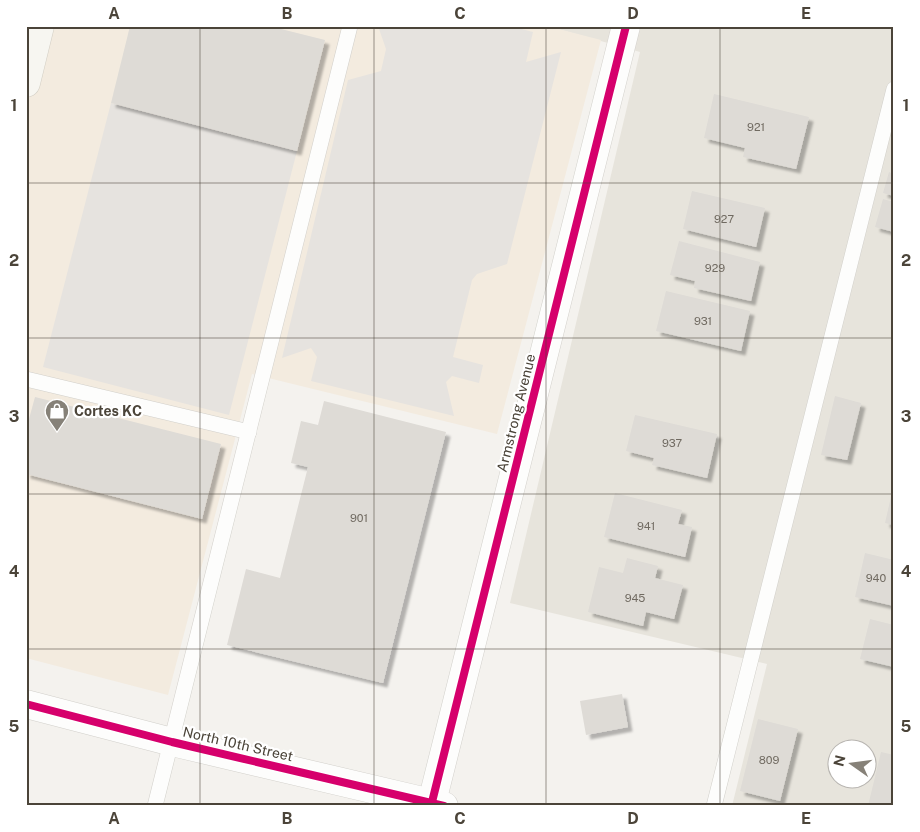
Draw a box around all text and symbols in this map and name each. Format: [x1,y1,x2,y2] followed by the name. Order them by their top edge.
[108,4,120,23] text: A
[282,4,293,23] text: B
[454,4,466,23] text: C
[627,4,639,23] text: D
[801,4,811,23] text: E
[11,96,17,115] text: 1
[903,96,909,115] text: 1
[747,121,765,133] house number: 921
[714,213,734,225] house number: 927
[9,251,19,270] text: 2
[901,251,911,270] text: 2
[705,262,725,274] house number: 929
[694,315,712,327] house number: 931
[494,352,538,474] street label: Armstrong Avenue
[44,398,70,432] shop icon: Cortes KC
[74,403,142,419] place label: Cortes KC
[9,407,19,426] text: 3
[901,407,911,426] text: 3
[662,437,682,449] house number: 937
[350,512,368,524] house number: 901
[637,520,655,532] house number: 941
[9,562,20,581] text: 4
[901,562,912,581] text: 4
[866,572,887,584] house number: 940
[625,592,645,604] house number: 945
[9,717,20,736] text: 5
[901,717,912,736] text: 5
[181,724,295,764] street label: North 10th Street
[828,740,878,790] north arrow
[759,754,779,766] house number: 809
[830,754,848,768] text: N
[108,809,120,828] text: A
[282,809,293,828] text: B
[454,809,466,828] text: C
[627,809,639,828] text: D
[801,809,811,828] text: E

